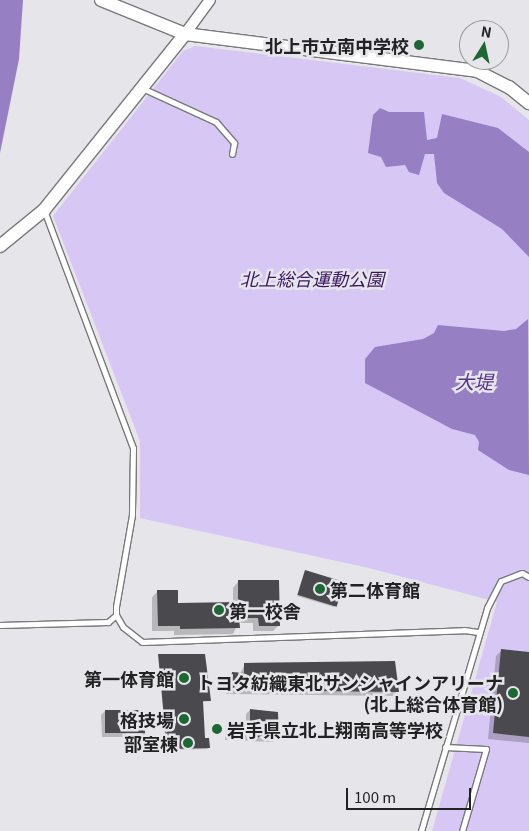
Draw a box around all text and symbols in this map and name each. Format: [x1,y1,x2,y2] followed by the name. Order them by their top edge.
[459,20,509,70] north arrow
[480,20,493,42] text: N
[265,34,409,56] place label: 北上市立南中学校
[413,39,425,51] marker: 北上市立南中学校
[240,267,384,289] park label: 北上総合運動公園
[455,370,493,392] water label: 大堤
[330,578,420,600] place label: 第二体育館
[314,583,326,595] marker: 第二体育館
[229,599,301,621] place label: 第一校舎
[213,604,225,616] marker: 第一校舎
[84,667,174,689] place label: 第一体育館
[178,672,190,684] marker: 第一体育館
[197,672,503,714] place label: トヨタ紡織東北サンシャインアリーナ (北上総合体育館)
[507,687,519,699] marker: トヨタ紡織東北サンシャインアリーナ (北上総合体育館)
[120,708,174,730] place label: 格技場
[178,713,190,725] marker: 格技場
[227,718,443,740] place label: 岩手県立北上翔南高等学校
[211,723,223,735] marker: 岩手県立北上翔南高等学校
[124,732,178,754] place label: 部室棟
[182,737,194,749] marker: 部室棟
[349,778,474,810] scale bar
[354,786,396,807] text: 100 m

